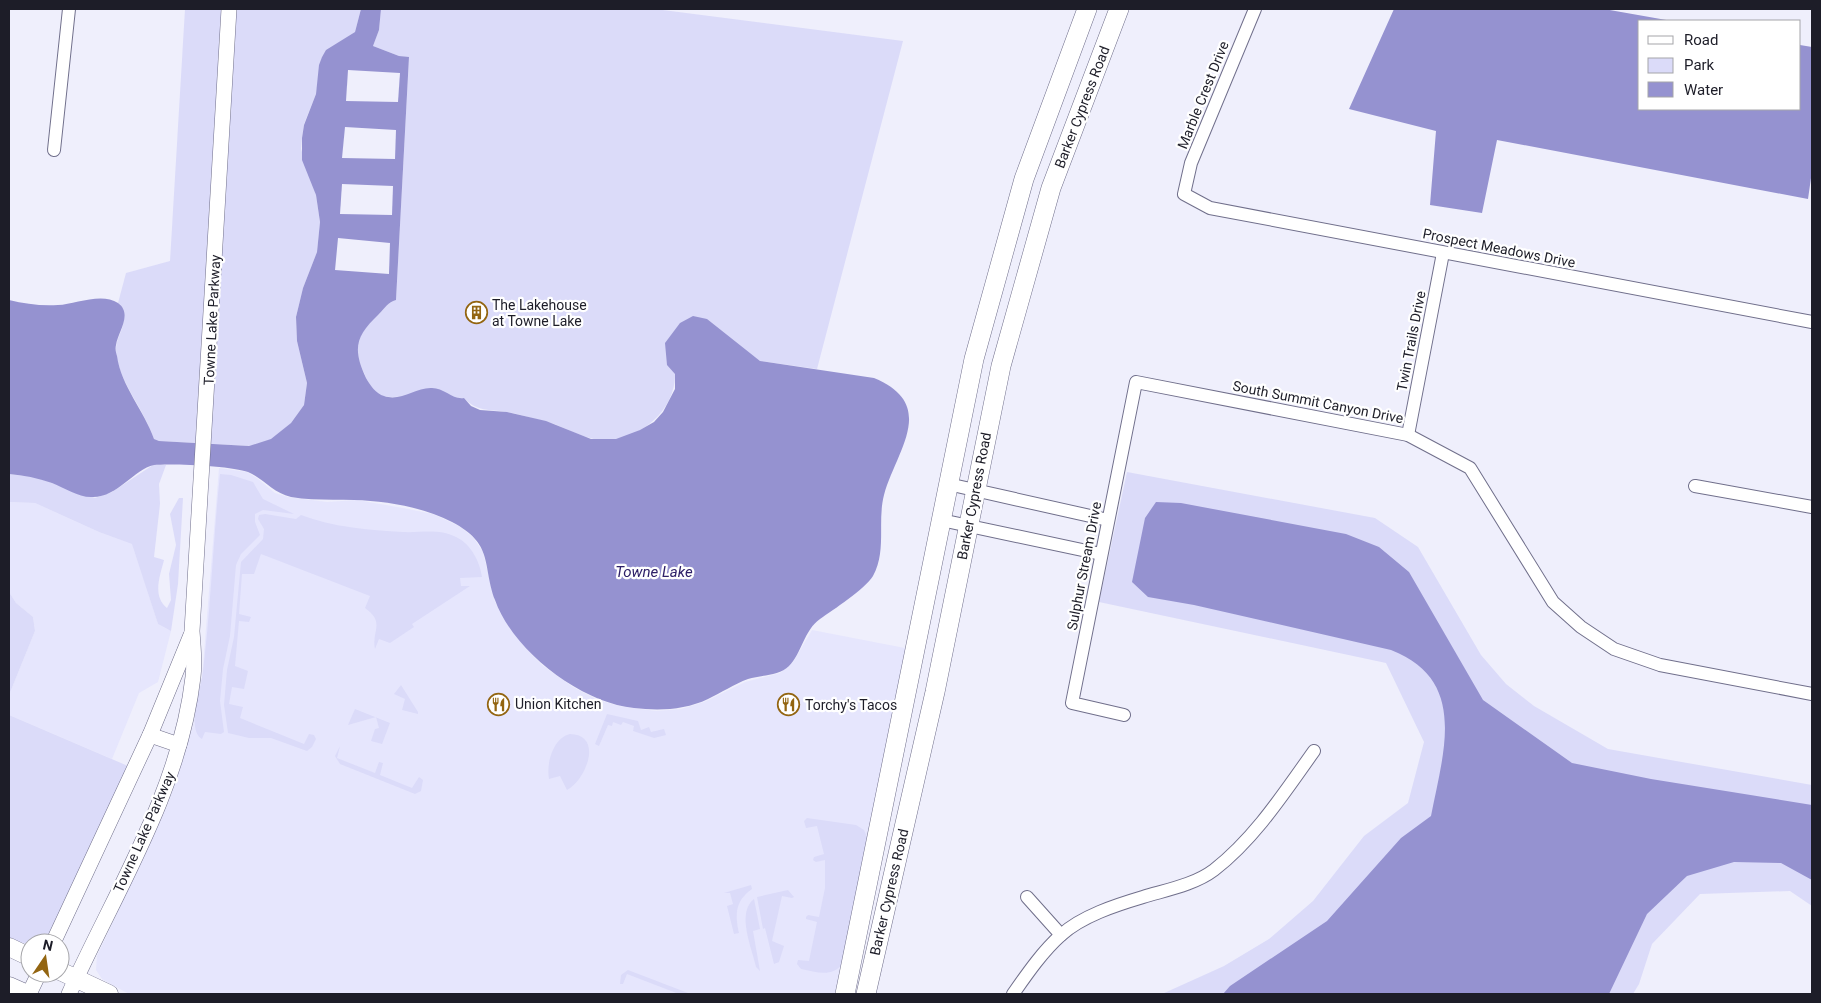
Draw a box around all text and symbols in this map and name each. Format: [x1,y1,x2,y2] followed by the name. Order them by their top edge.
[1638,20,1801,110] legend
[1684,31,1718,49] text: Road
[1174,39,1232,151] street label: Marble Crest Drive
[1051,44,1113,170] street label: Barker Cypress Road
[1684,56,1715,74] text: Park
[1684,81,1723,99] text: Water
[1421,225,1577,271] street label: Prospect Meadows Drive
[201,254,223,386] street label: Towne Lake Parkway
[1393,290,1429,392] street label: Twin Trails Drive
[492,297,587,329] place label: The Lakehouse at Towne Lake
[464,301,488,325] building icon: The Lakehouse at Towne Lake
[1231,378,1405,426] street label: South Summit Canyon Drive
[954,431,994,561] street label: Barker Cypress Road
[1064,500,1104,632] street label: Sulphur Stream Drive
[615,563,693,581] water label: Towne Lake
[487,692,511,716] restaurant icon: Union Kitchen
[777,693,801,717] restaurant icon: Torchy's Tacos
[515,696,601,712] place label: Union Kitchen
[805,697,897,713] place label: Torchy's Tacos
[110,769,178,895] street label: Towne Lake Parkway
[867,827,911,957] street label: Barker Cypress Road
[20,933,70,983] north arrow
[41,936,55,954] text: N

